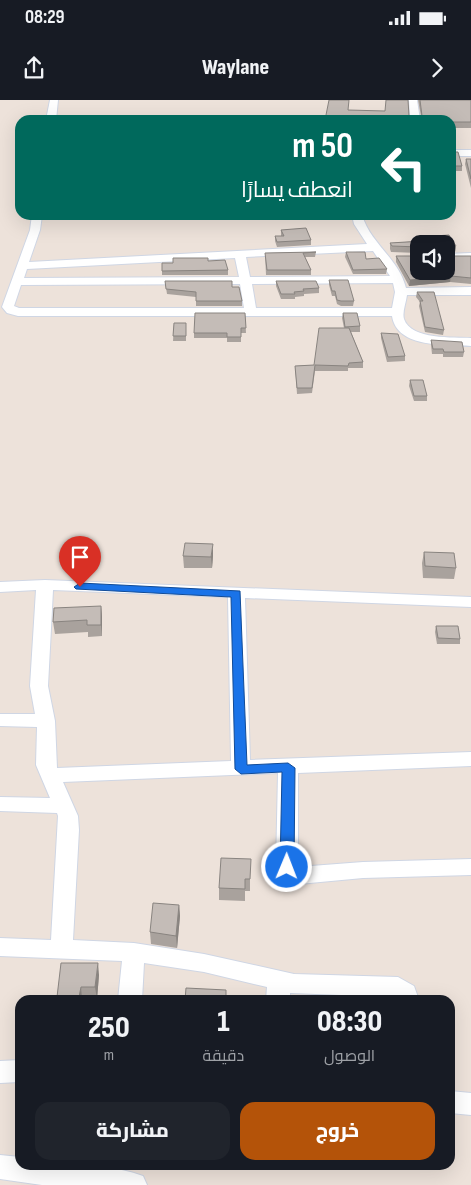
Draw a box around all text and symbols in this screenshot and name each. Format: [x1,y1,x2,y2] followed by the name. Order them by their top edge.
[25,6,65,29] text: 08:29
[20,54,48,82] icon: share
[202,54,269,81] text: Waylane
[423,54,451,82] icon: forward
[292,125,353,168] text: 50 m
[371,135,436,200] icon: left
[241,177,353,204] text: انعطف يسارًا
[410,235,455,280] map controls
[410,235,455,280] button: sound
[59,536,101,587] pin
[66,543,94,571] icon: arrive
[260,840,312,892] position arrow
[217,1004,230,1040] text: 1
[317,1004,382,1040] text: 08:30
[88,1010,130,1046] text: 250
[104,1046,114,1065] text: m
[203,1047,244,1066] text: دقيقة
[324,1047,375,1066] text: الوصول
[35,1102,230,1160] button: مشاركة
[240,1102,435,1160] button: خروج

